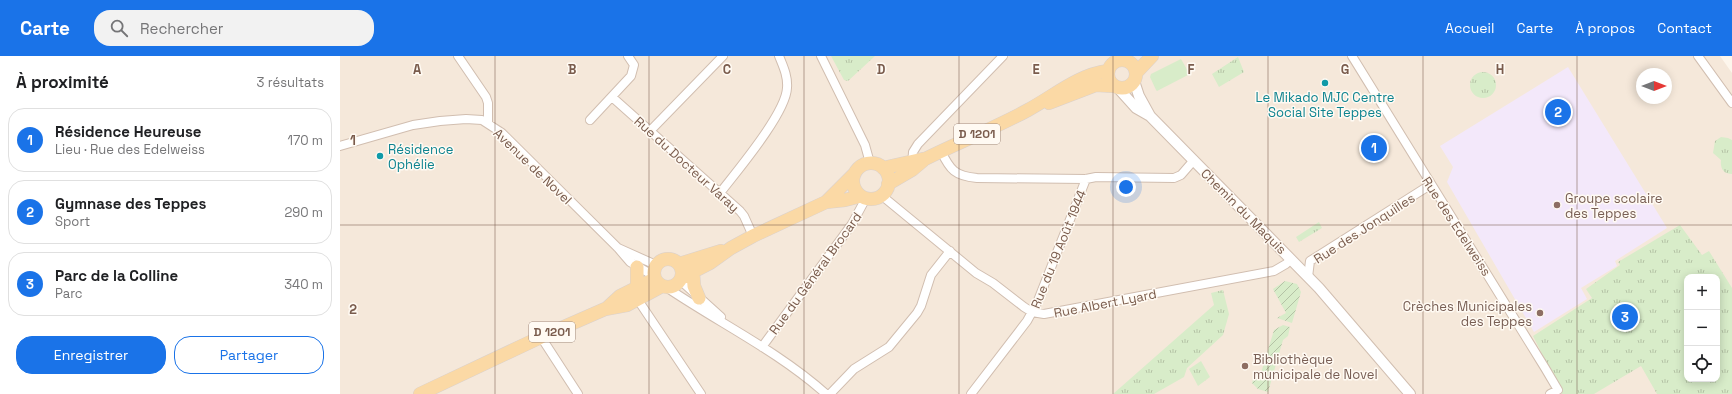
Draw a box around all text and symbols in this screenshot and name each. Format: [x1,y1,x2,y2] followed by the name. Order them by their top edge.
[94,10,374,46] search box
[20,16,70,41] text: Carte
[108,17,130,39] icon: search
[140,19,224,38] text: Rechercher
[1445,19,1494,37] text: Accueil
[1516,19,1553,37] text: Carte
[1575,19,1635,37] text: À propos
[1657,19,1712,37] text: Contact
[413,61,422,78] text: A
[568,61,577,78] text: B
[723,61,731,78] text: C
[877,61,886,78] text: D
[1032,61,1040,78] text: E
[1188,61,1195,78] text: F
[1341,61,1349,78] text: G
[1496,61,1504,78] text: H
[1636,68,1672,104] north arrow
[16,71,109,93] text: À proximité
[257,74,324,91] text: 3 résultats
[1320,78,1330,88] marker: Le Mikado MJC Centre Social Site Teppes
[1255,89,1395,121] place label: Le Mikado MJC Centre Social Site Teppes
[1545,97,1571,127] pin: 2
[631,113,743,216] street label: Rue du Docteur Varay
[55,122,202,141] text: Résidence Heureuse
[954,124,1000,144] road number: D 1201
[490,125,575,208] street label: Avenue de Novel
[27,132,33,149] text: 1
[287,132,323,149] text: 170 m
[350,132,356,149] text: 1
[1361,133,1387,163] pin: 1
[55,141,205,158] text: Lieu · Rue des Edelweiss
[388,141,453,173] place label: Résidence Ophélie
[375,151,385,161] marker: Résidence Ophélie
[1197,165,1290,258] street label: Chemin du Maquis
[1418,173,1495,279] street label: Rue des Edelweiss
[1116,177,1136,197] your location
[1027,187,1090,311] street label: Rue du 19 Août 1944
[1310,189,1418,267] street label: Rue des Jonquilles
[1565,190,1663,222] place label: Groupe scolaire des Teppes
[55,194,206,213] text: Gymnase des Teppes
[1552,200,1562,210] marker: Groupe scolaire des Teppes
[26,204,34,221] text: 2
[284,204,323,221] text: 290 m
[765,209,866,338] street label: Rue du Général Brocard
[55,213,90,230] text: Sport
[55,266,178,285] text: Parc de la Colline
[1684,274,1720,382] map controls
[1684,274,1720,310] button: +
[26,276,34,293] text: 3
[284,276,323,293] text: 340 m
[55,285,83,302] text: Parc
[1052,285,1158,322] street label: Rue Albert Lyard
[1403,298,1532,330] place label: Crèches Municipales des Teppes
[349,301,357,318] text: 2
[1612,302,1638,332] pin: 3
[1535,308,1545,318] marker: Crèches Municipales des Teppes
[1684,310,1720,346] button: −
[529,322,575,342] road number: D 1201
[16,336,166,374] button: Enregistrer
[174,336,324,374] button: Partager
[1684,346,1720,382] button: locate
[1253,351,1378,383] place label: Bibliothèque municipale de Novel
[1240,361,1250,371] marker: Bibliothèque municipale de Novel

